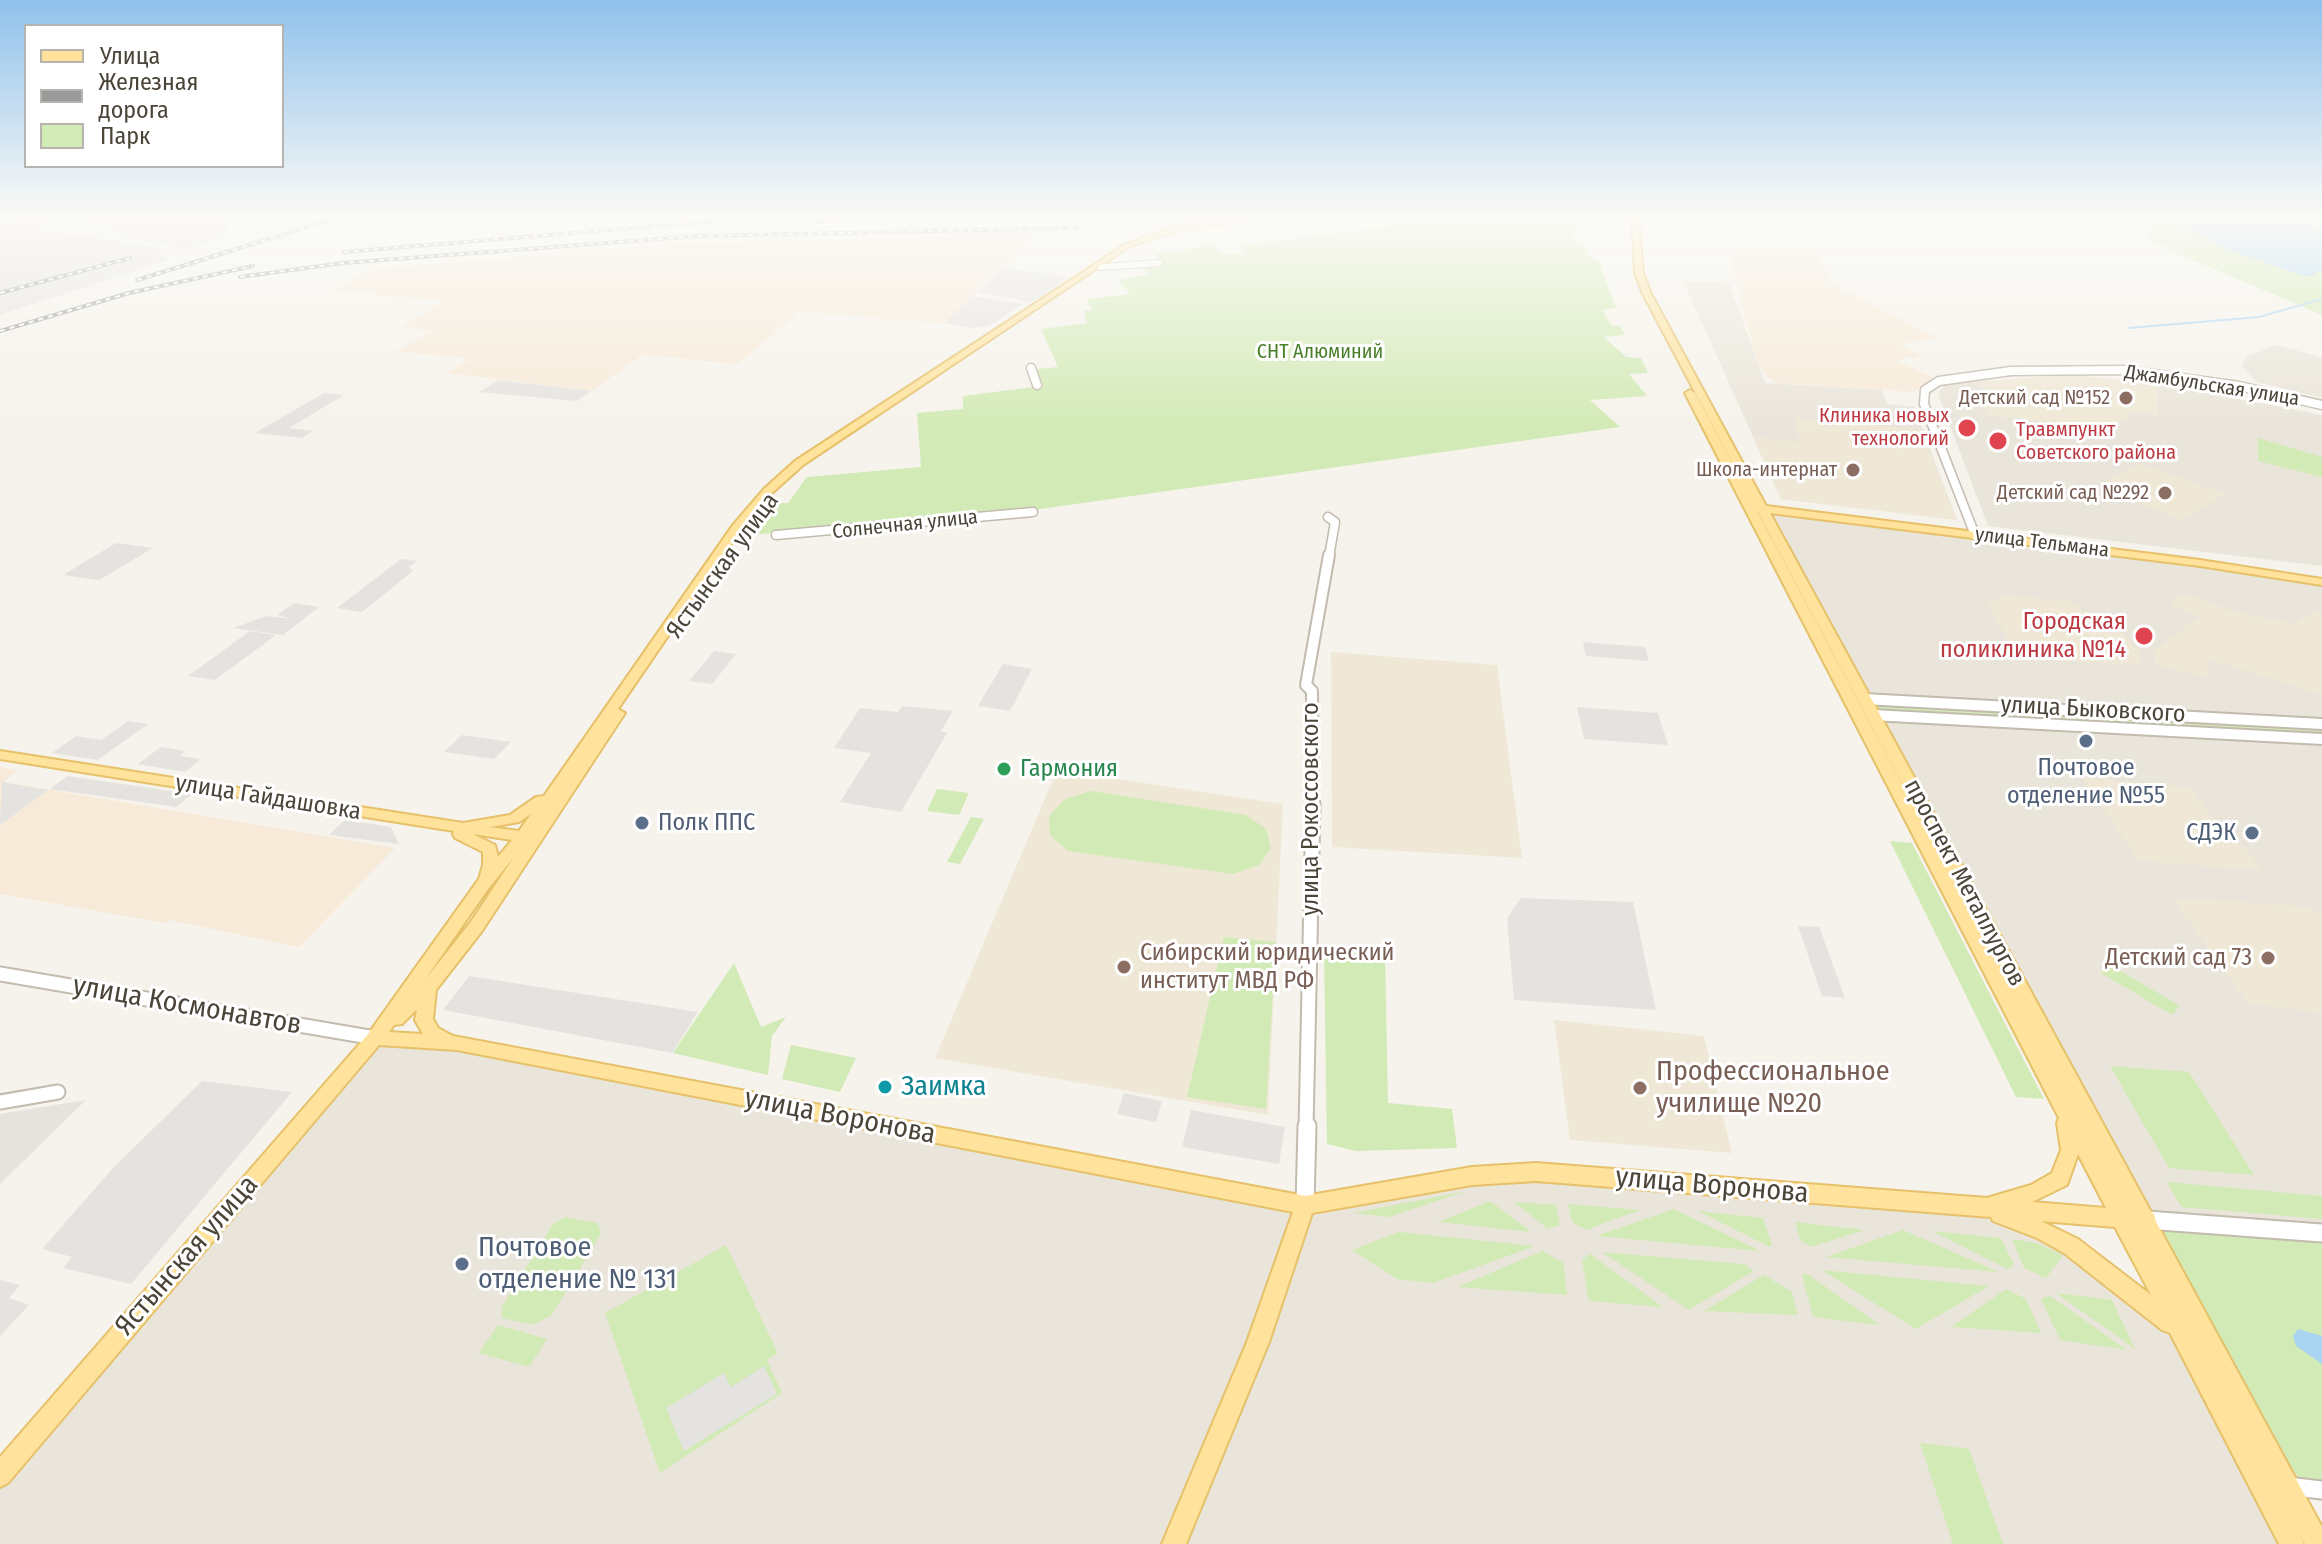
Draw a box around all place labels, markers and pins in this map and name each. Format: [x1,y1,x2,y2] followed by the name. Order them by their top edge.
[1959,386,2110,410] place label: Детский сад №152
[2117,389,2135,407] marker: Детский сад №152
[1819,404,1949,451] place label: Клиника новых технологий
[1956,417,1978,439] marker: Клиника новых технологий
[2016,418,2176,465] place label: Травмпункт Советского района
[1987,430,2009,452] marker: Травмпункт Советского района
[1696,458,1837,482] place label: Школа-интернат
[1844,461,1862,479] marker: Школа-интернат
[1997,481,2149,505] place label: Детский сад №292
[2156,484,2174,502] marker: Детский сад №292
[1940,608,2126,664] place label: Городская поликлиника №14
[2133,625,2155,647] marker: Городская поликлиника №14
[2077,732,2095,750] marker: Почтовое отделение №55
[2007,754,2165,810] place label: Почтовое отделение №55
[1020,755,1118,783] place label: Гармония
[995,760,1013,778] marker: Гармония
[658,809,755,837] place label: Полк ППС
[633,814,651,832] marker: Полк ППС
[2186,819,2236,847] place label: СДЭК
[2243,824,2261,842] marker: СДЭК
[1140,939,1394,995] place label: Сибирский юридический институт МВД РФ
[2105,944,2252,972] place label: Детский сад 73
[2259,949,2277,967] marker: Детский сад 73
[1115,958,1133,976] marker: Сибирский юридический институт МВД РФ
[1656,1055,1890,1121] place label: Профессиональное училище №20
[901,1070,987,1104] place label: Заимка
[876,1078,894,1096] marker: Заимка
[1631,1079,1649,1097] marker: Профессиональное училище №20
[478,1231,677,1297] place label: Почтовое отделение № 131
[453,1255,471,1273] marker: Почтовое отделение № 131

